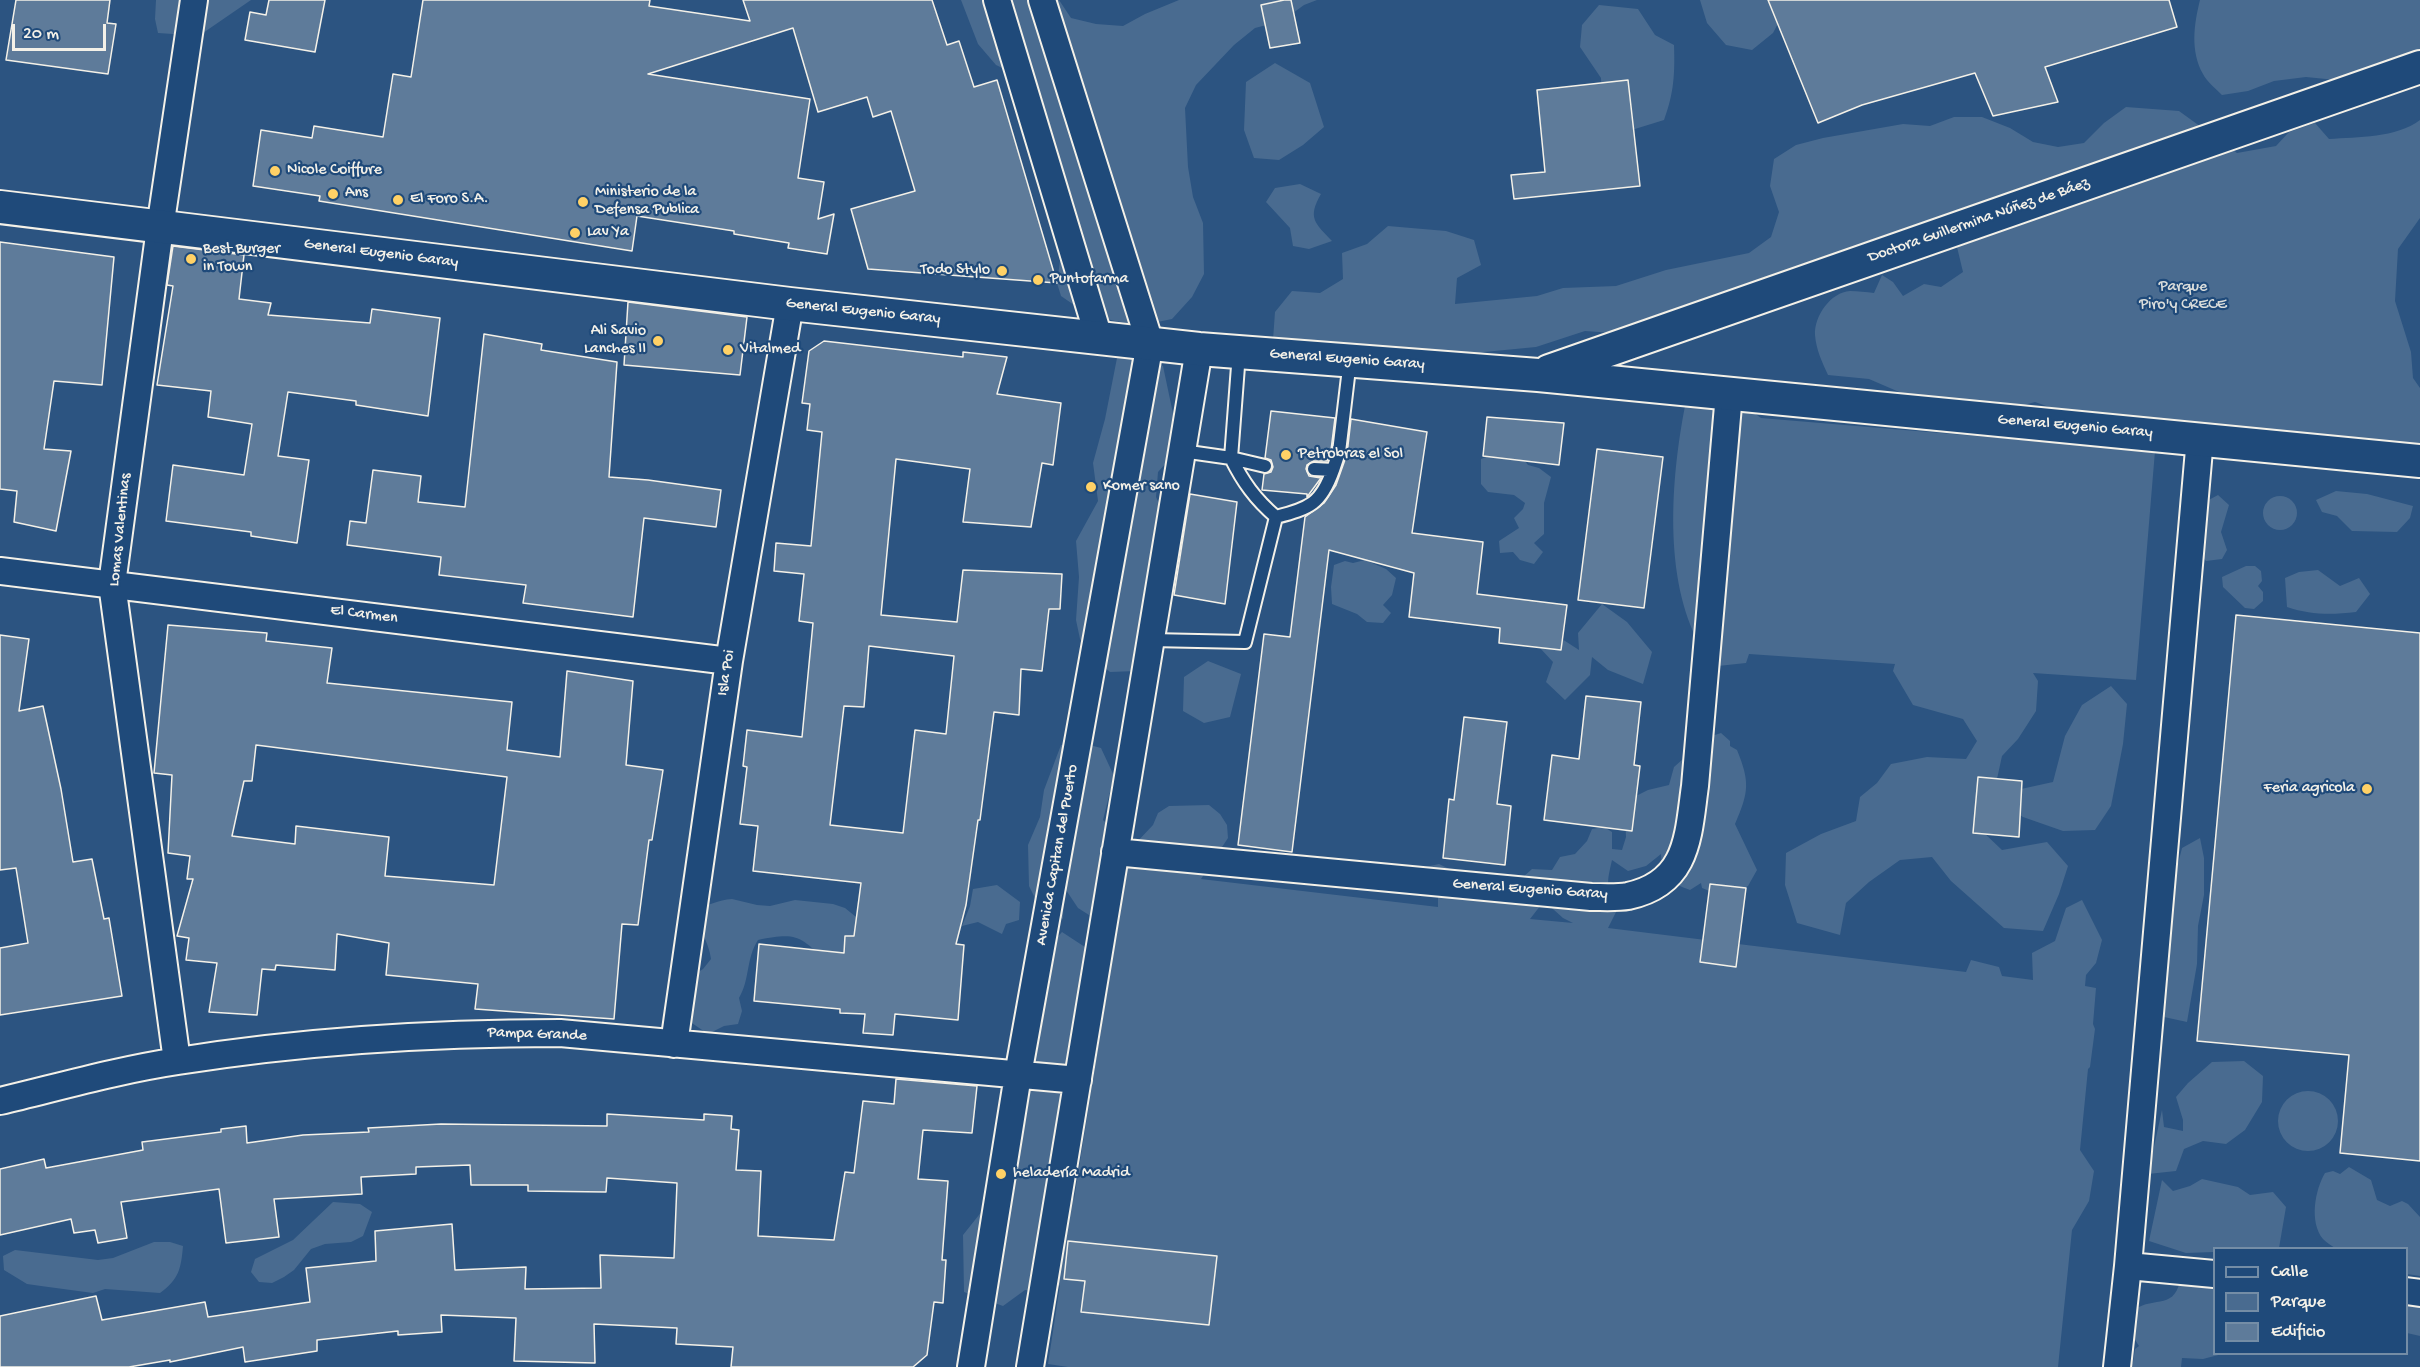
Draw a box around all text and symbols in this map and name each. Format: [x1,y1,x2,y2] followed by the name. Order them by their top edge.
[15,12,110,50] scale bar
[23,24,59,45] text: 20 m
[287,161,382,181] place label: Nicole Coiffure
[268,164,282,178] marker: Nicole Coiffure
[1866,174,2092,268] street label: Doctora Guillermina Núñez de Báez
[595,183,699,221] place label: Ministerio de la Defensa Publica
[345,184,368,204] place label: Ans
[326,187,340,201] marker: Ans
[410,190,488,210] place label: El Foro S.A.
[391,193,405,207] marker: El Foro S.A.
[576,195,590,209] marker: Ministerio de la Defensa Publica
[587,223,629,243] place label: Lav Ya
[568,226,582,240] marker: Lav Ya
[303,235,459,273] street label: General Eugenio Garay
[203,240,280,278] place label: Best Burger in Town
[184,252,198,266] marker: Best Burger in Town
[920,261,990,281] place label: Todo Stylo
[995,264,1009,278] marker: Todo Stylo
[1050,270,1128,290] place label: Puntofarma
[1031,273,1045,287] marker: Puntofarma
[2139,278,2227,316] park label: Parque Piro'y CRECE
[785,294,941,330] street label: General Eugenio Garay
[584,322,646,360] place label: Ali Savio Lanches II
[651,334,665,348] marker: Ali Savio Lanches II
[740,340,800,360] place label: Vitalmed
[721,343,735,357] marker: Vitalmed
[1269,345,1425,375] street label: General Eugenio Garay
[1997,411,2153,443] street label: General Eugenio Garay
[1298,445,1403,465] place label: Petrobras el Sol
[1279,448,1293,462] marker: Petrobras el Sol
[106,472,136,588] street label: Lomas Valentinas
[1103,477,1180,497] place label: Komer sano
[1084,480,1098,494] marker: Komer sano
[329,601,399,629] street label: El Carmen
[714,649,740,697] street label: Isla Poi
[1033,763,1083,947] street label: Avenida Capitan del Puerto
[2263,779,2355,799] place label: Feria agricola
[2360,782,2374,796] marker: Feria agricola
[1452,875,1608,905] street label: General Eugenio Garay
[487,1024,587,1046] street label: Pampa Grande
[1013,1164,1130,1184] place label: heladería Madrid
[994,1167,1008,1181] marker: heladería Madrid
[2213,1247,2408,1355] legend
[2271,1262,2308,1283] text: Calle
[2271,1292,2326,1313] text: Parque
[2271,1322,2325,1343] text: Edificio

